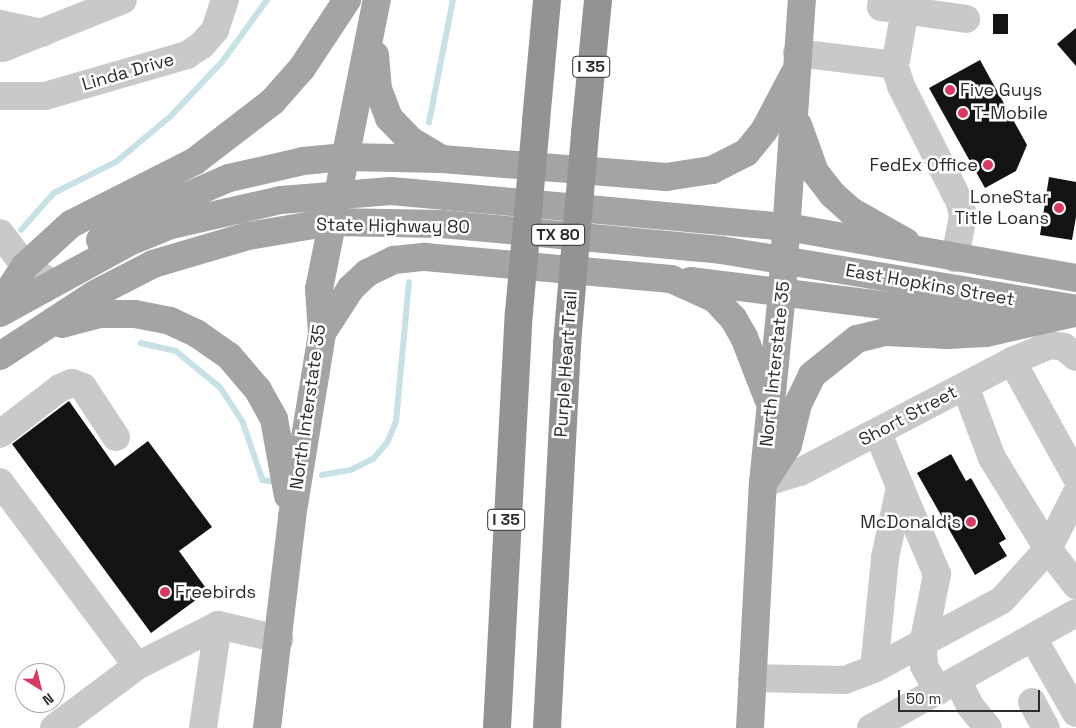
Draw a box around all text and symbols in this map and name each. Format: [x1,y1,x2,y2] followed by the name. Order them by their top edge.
[79,49,177,95] street label: Linda Drive
[571,54,611,80] road number: I 35
[960,79,1042,101] place label: Five Guys
[944,84,956,96] marker: Five Guys
[973,102,1048,124] place label: T-Mobile
[957,107,969,119] marker: T-Mobile
[870,154,978,176] place label: FedEx Office
[982,159,994,171] marker: FedEx Office
[954,187,1049,230] place label: LoneStar Title Loans
[1053,202,1065,214] marker: LoneStar Title Loans
[316,214,470,238] street label: State Highway 80
[530,222,586,248] road number: TX 80
[844,259,1016,311] street label: East Hopkins Street
[756,280,794,448] street label: North Interstate 35
[550,290,582,438] street label: Purple Heart Trail
[286,323,330,491] street label: North Interstate 35
[855,381,961,451] street label: Short Street
[486,506,526,534] road number: I 35
[860,511,961,533] place label: McDonald's
[965,516,977,528] marker: McDonald's
[175,581,256,603] place label: Freebirds
[159,586,171,598] marker: Freebirds
[15,663,65,713] north arrow
[901,680,1044,712] scale bar
[39,689,57,709] text: N
[906,689,941,708] text: 50 m

